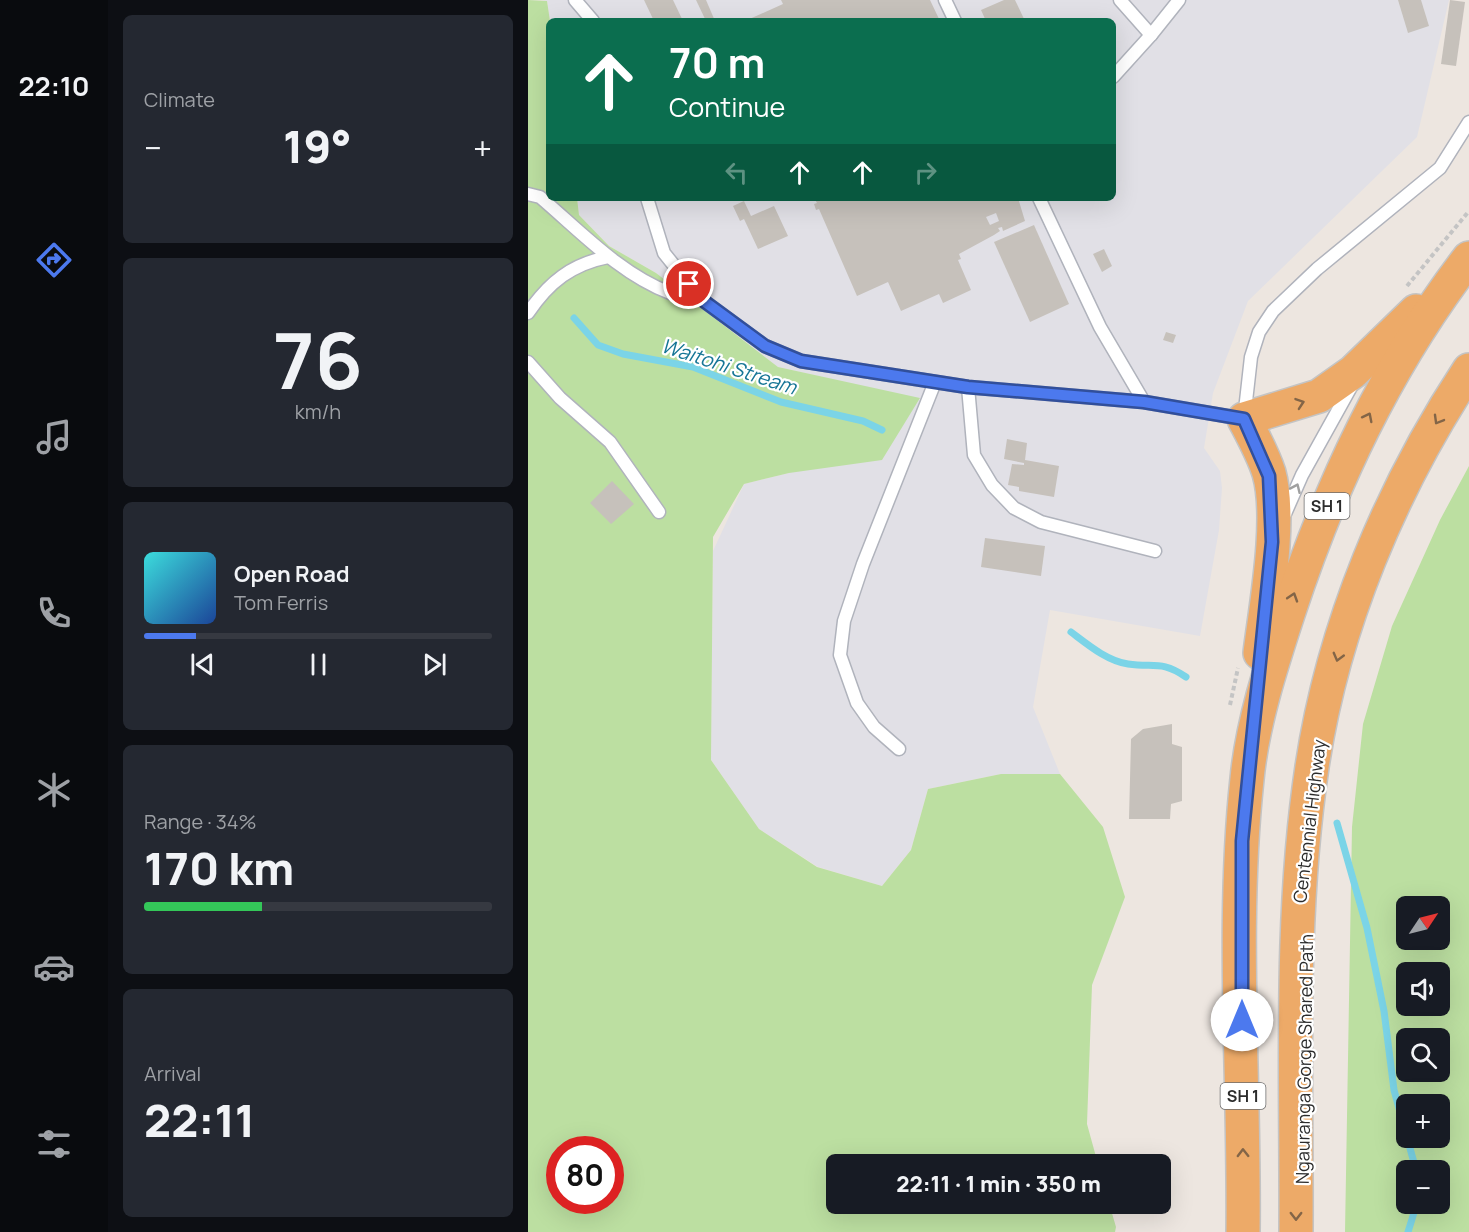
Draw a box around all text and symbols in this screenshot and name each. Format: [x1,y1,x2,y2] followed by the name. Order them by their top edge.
[669,33,765,91] text: 70 m
[570,42,648,120] icon: ahead
[19,67,90,104] text: 22:10
[144,86,215,113] text: Climate
[669,88,785,125] text: Continue
[283,115,352,177] text: 19°
[144,125,162,170] text: −
[473,125,492,170] text: +
[720,156,753,189] icon: left
[783,156,816,189] icon: ahead
[846,156,879,189] icon: ahead
[909,156,942,189] icon: right
[33,239,75,281] icon: directions
[663,258,714,309] pin
[672,267,705,300] icon: arrive
[273,306,363,412] text: 76
[658,331,802,401] water label: Waitohi Stream
[1294,397,1305,410] one-way arrow
[295,398,341,425] text: km/h
[1361,413,1372,424] one-way arrow
[1434,414,1446,424] one-way arrow
[33,416,75,458] icon: music
[1289,484,1301,495] one-way arrow
[1304,493,1350,519] road number: SH 1
[234,559,349,589] text: Open Road
[234,589,328,616] text: Tom Ferris
[33,592,75,634] icon: phone
[1286,592,1299,603] one-way arrow
[186,648,219,681] icon: previous
[302,648,335,681] icon: pause
[418,648,451,681] icon: next
[1333,651,1345,661] one-way arrow
[1287,737,1331,904] street label: Centennial Highway
[33,769,75,811] icon: climate
[144,808,257,835] text: Range · 34%
[144,837,294,899] text: 170 km
[1396,896,1450,950] north arrow
[1396,896,1450,1214] map controls
[1290,934,1318,1184] street label: Ngauranga Gorge Shared Path
[33,946,75,988] icon: car
[1396,962,1450,1016] button: sound
[1210,988,1274,1052] position arrow
[1396,1028,1450,1082] button: search
[144,1060,201,1087] text: Arrival
[1220,1083,1266,1109] road number: SH 1
[144,1089,255,1151] text: 22:11
[1396,1094,1450,1148] button: +
[33,1123,75,1165] icon: filters
[546,1136,624,1214] speed limit sign: 80
[1237,1148,1250,1157] one-way arrow
[1396,1160,1450,1214] button: −
[896,1169,1101,1199] text: 22:11 · 1 min · 350 m
[1290,1212,1302,1221] one-way arrow

